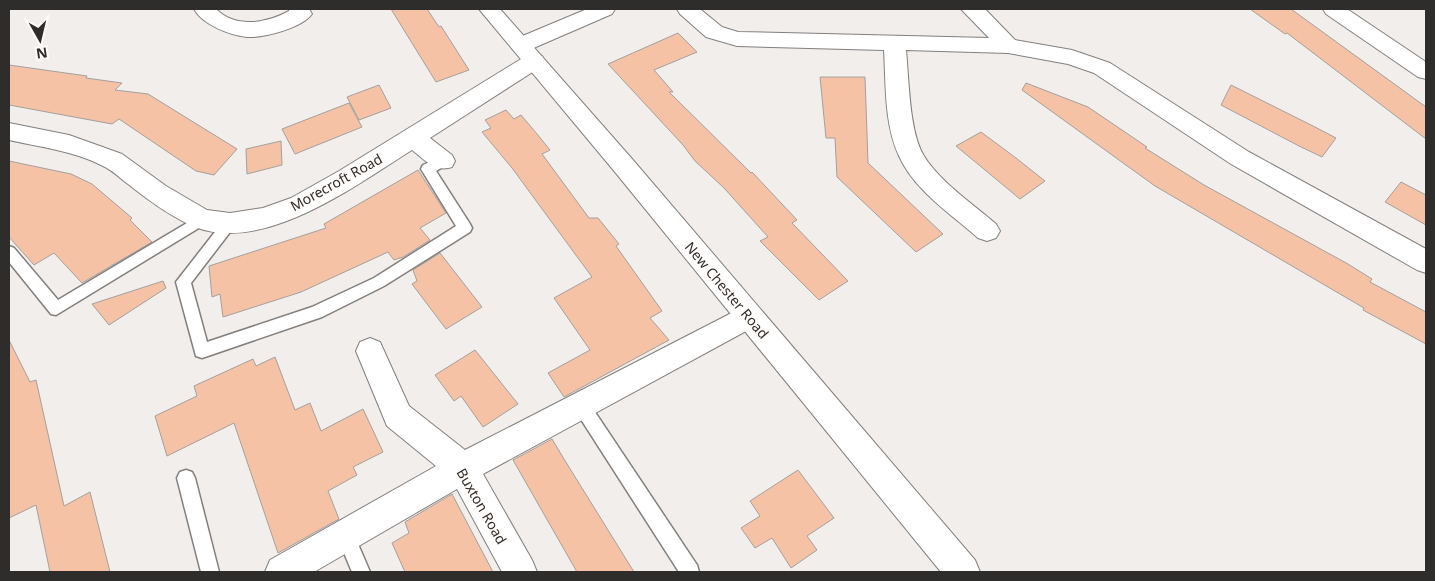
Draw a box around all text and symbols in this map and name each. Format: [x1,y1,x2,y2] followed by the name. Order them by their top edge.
[15,15,65,65] north arrow
[35,43,49,64] text: N
[287,149,385,215] street label: Morecroft Road
[681,238,773,342] street label: New Chester Road
[453,465,511,547] street label: Buxton Road

